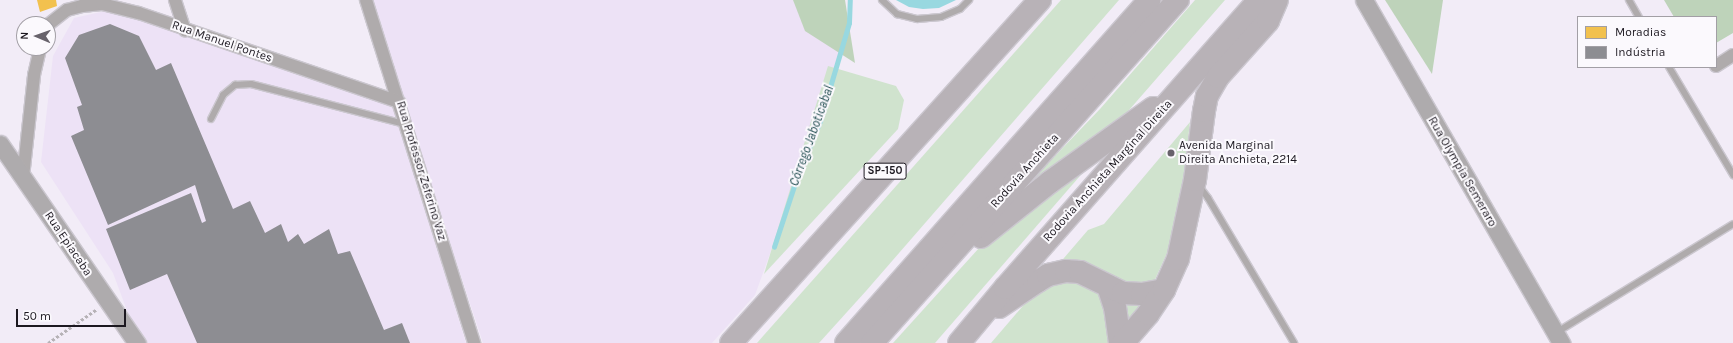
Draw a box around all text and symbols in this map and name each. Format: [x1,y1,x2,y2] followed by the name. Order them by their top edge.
[16,16,56,56] north arrow
[1577,16,1717,68] legend
[170,18,274,66] street label: Rua Manuel Pontes
[1615,25,1666,39] text: Moradias
[18,31,31,40] text: N
[1615,45,1665,59] text: Indústria
[787,84,837,188] water label: Córrego Jaboticabal
[1040,97,1176,245] street label: Rodovia Anchieta Marginal Direita
[393,100,449,242] street label: Rua Professor Zeferino Vaz
[1425,114,1499,230] street label: Rua Olympia Semeraro
[988,131,1062,211] street label: Rodovia Anchieta
[1179,139,1297,167] place label: Avenida Marginal Direita Anchieta, 2214
[1166,148,1176,158] marker: Avenida Marginal Direita Anchieta, 2214
[863,162,907,180] road number: SP-150
[41,209,95,279] street label: Rua Epiacaba
[18,301,128,327] scale bar
[23,309,51,323] text: 50 m

